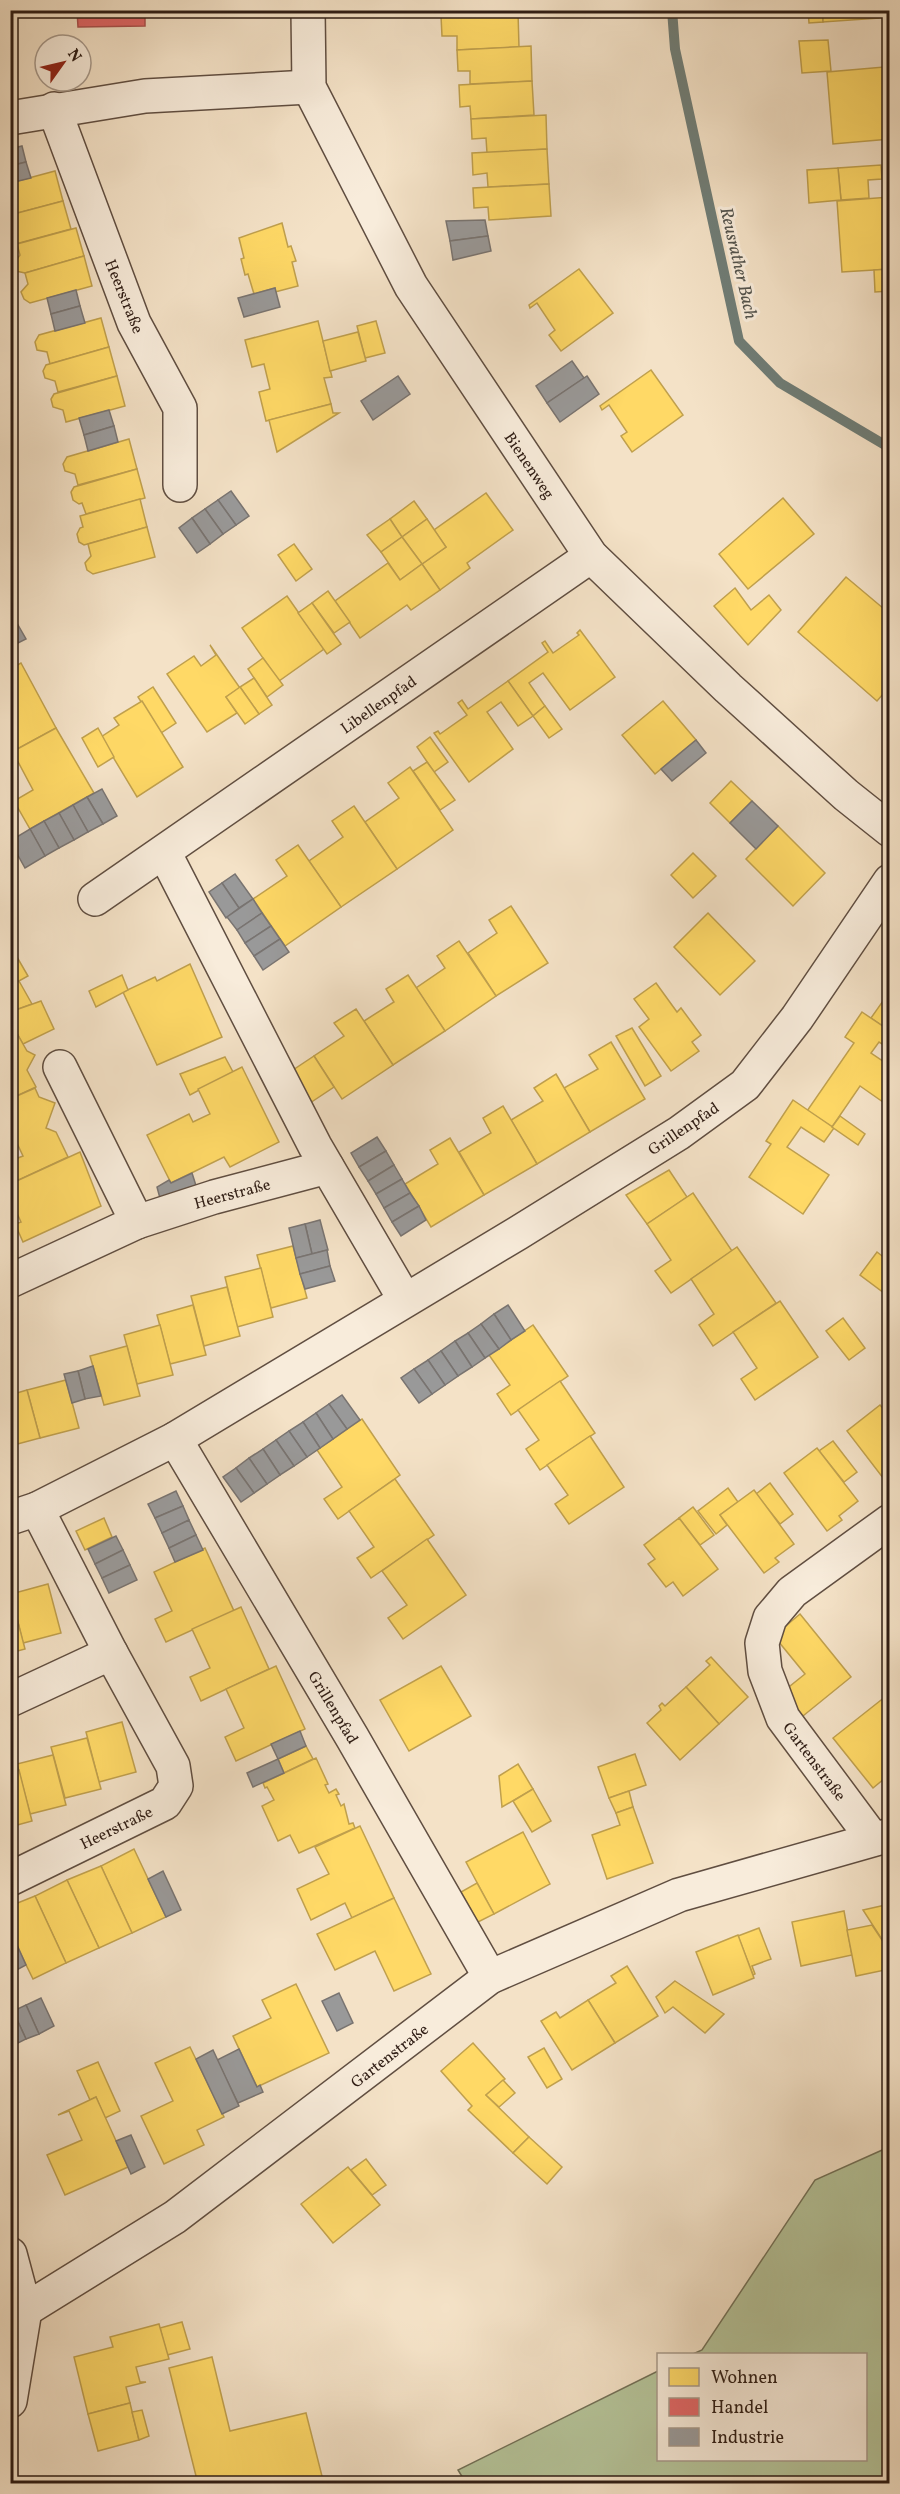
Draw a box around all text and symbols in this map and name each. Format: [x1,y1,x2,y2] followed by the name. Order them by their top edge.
[33,33,93,93] north arrow
[61,45,86,67] text: N
[713,205,763,322] water label: Reusrather Bach
[98,256,148,337] street label: Heerstraße
[498,428,559,504] street label: Bienenweg
[337,671,422,740] street label: Libellenpfad
[644,1098,724,1162] street label: Grillenpfad
[192,1174,273,1216] street label: Heerstraße
[302,1667,363,1749] street label: Grillenpfad
[777,1718,850,1806] street label: Gartenstraße
[77,1802,157,1856] street label: Heerstraße
[347,2019,434,2094] street label: Gartenstraße
[657,2353,867,2461] legend
[711,2366,778,2391] text: Wohnen
[711,2396,768,2421] text: Handel
[711,2426,784,2451] text: Industrie

